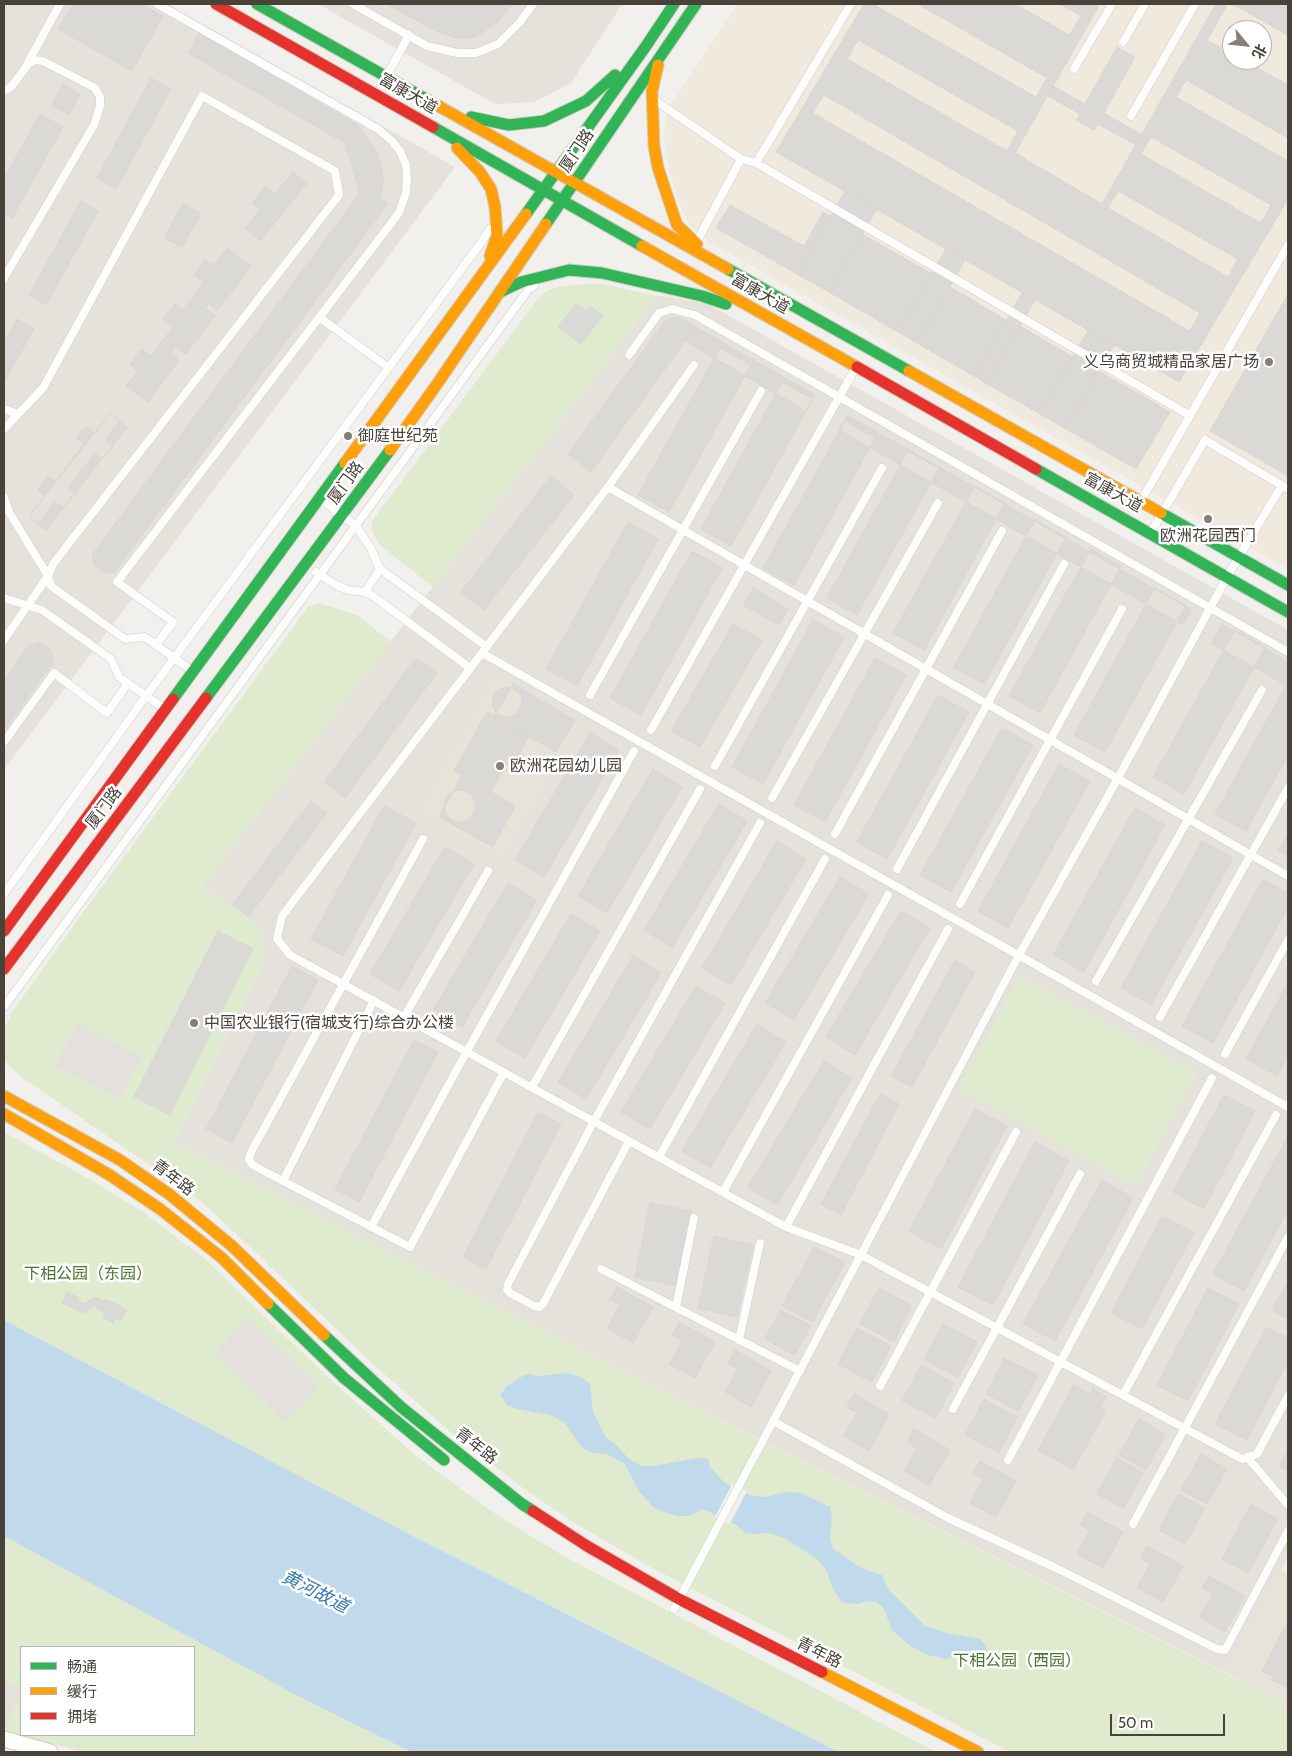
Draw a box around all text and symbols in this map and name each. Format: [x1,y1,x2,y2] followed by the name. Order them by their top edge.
[1222,20,1272,70] north arrow
[1248,41,1271,62] text: 北
[375,70,441,118] street label: 富康大道
[556,126,598,176] street label: 厦门路
[727,270,793,318] street label: 富康大道
[1083,352,1259,372] place label: 义乌商贸城精品家居广场
[1263,356,1275,368] marker: 义乌商贸城精品家居广场
[358,426,438,446] place label: 御庭世纪苑
[342,430,354,442] marker: 御庭世纪苑
[324,458,368,508] street label: 厦门路
[1080,469,1146,517] street label: 富康大道
[1202,513,1214,525] marker: 欧洲花园西门
[1160,526,1256,546] place label: 欧洲花园西门
[510,756,622,776] place label: 欧洲花园幼儿园
[494,760,506,772] marker: 欧洲花园幼儿园
[82,783,126,833] street label: 厦门路
[204,1013,454,1033] place label: 中国农业银行(宿城支行)综合办公楼
[188,1017,200,1029] marker: 中国农业银行(宿城支行)综合办公楼
[148,1156,198,1200] street label: 青年路
[24,1264,152,1284] park label: 下相公园（东园）
[451,1424,501,1468] street label: 青年路
[278,1566,352,1618] water label: 黄河故道
[793,1634,845,1672] street label: 青年路
[20,1646,195,1736] legend
[953,1651,1081,1671] park label: 下相公园（西园）
[67,1658,97,1676] text: 畅通
[67,1683,97,1701] text: 缓行
[1112,1704,1227,1736] scale bar
[67,1708,97,1726] text: 拥堵
[1118,1714,1153,1732] text: 50 m

